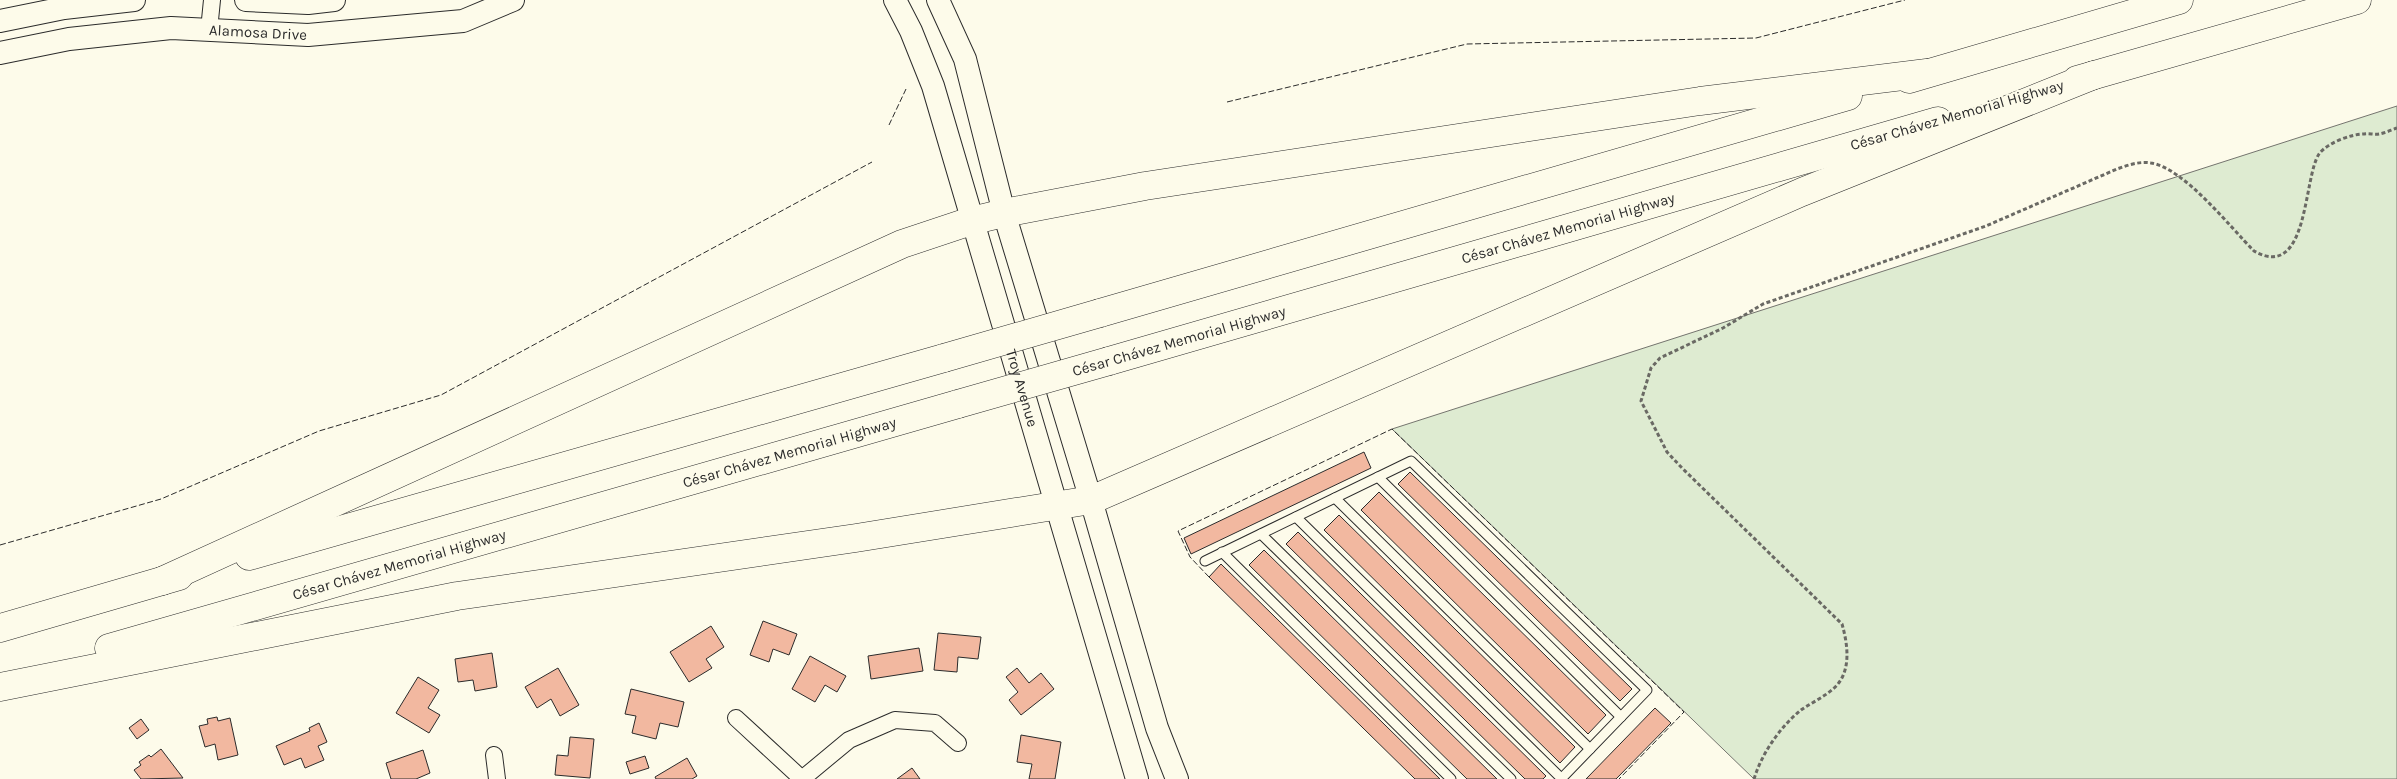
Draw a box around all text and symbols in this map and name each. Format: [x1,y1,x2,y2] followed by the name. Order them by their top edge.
[208,21,307,44] street label: Alamosa Drive
[1848,76,2066,154] street label: César Chávez Memorial Highway
[1459,189,1677,267] street label: César Chávez Memorial Highway
[1070,302,1288,380] street label: César Chávez Memorial Highway
[1002,347,1042,429] street label: Troy Avenue
[681,413,898,492] street label: César Chávez Memorial Highway
[290,525,508,604] street label: César Chávez Memorial Highway

